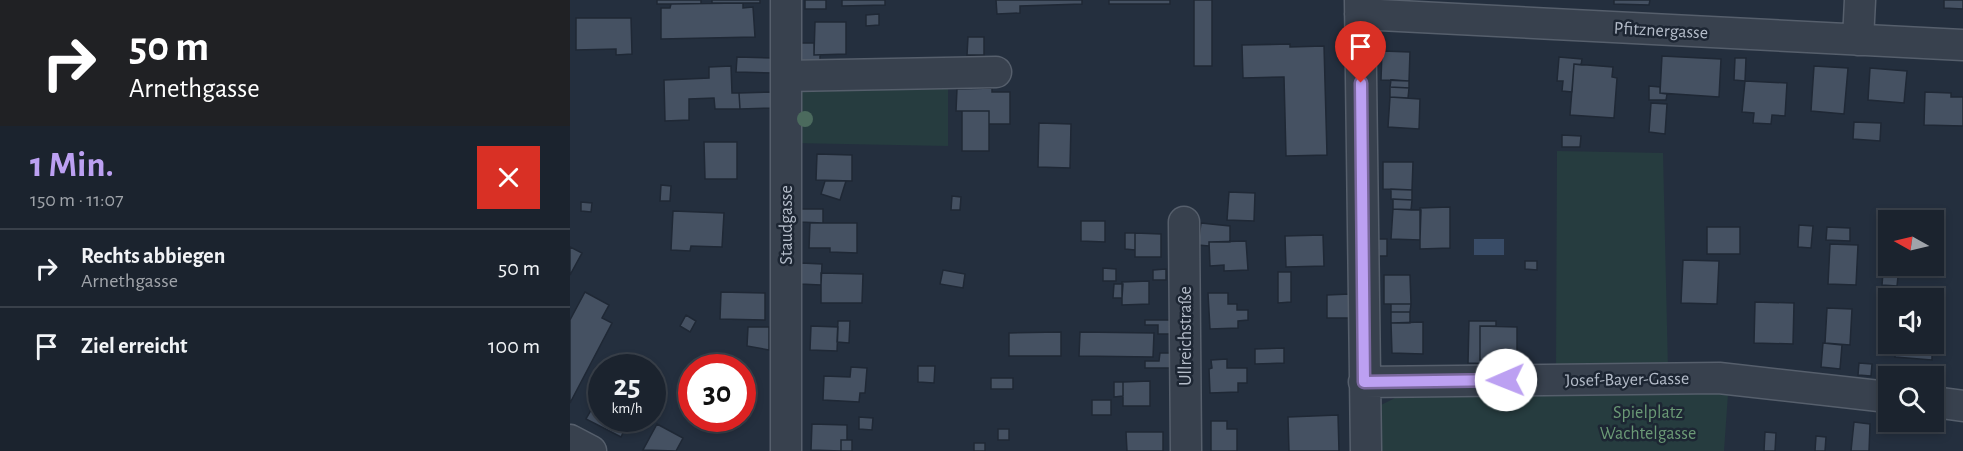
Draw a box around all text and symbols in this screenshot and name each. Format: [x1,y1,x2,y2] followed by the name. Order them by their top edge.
[1613,20,1709,42] street label: Pfitznergasse
[1335,21,1386,83] pin
[30,24,108,102] icon: right
[129,26,209,68] text: 50 m
[1344,30,1377,63] icon: arrive
[129,75,260,102] text: Arnethgasse
[477,146,540,209] button: close
[30,147,114,183] text: 1 Min.
[778,185,796,265] street label: Staudgasse
[30,190,124,210] text: 150 m · 11:07
[1878,210,1944,276] north arrow
[1878,210,1944,432] map controls
[81,245,225,267] text: Rechts abbiegen
[30,252,63,285] icon: right
[498,257,540,279] text: 50 m
[81,271,178,291] text: Arnethgasse
[1177,286,1195,386] street label: Ullreichstraße
[1878,288,1944,354] button: sound
[30,330,63,363] icon: arrive
[81,335,188,357] text: Ziel erreicht
[488,335,540,357] text: 100 m
[1474,348,1538,412] position arrow
[678,354,756,432] speed limit sign: 30
[1878,366,1944,432] button: search
[1565,370,1689,390] street label: Josef-Bayer-Gasse
[613,371,641,401] text: 25
[612,401,642,416] text: km/h
[1600,404,1696,443] park label: Spielplatz Wachtelgasse

